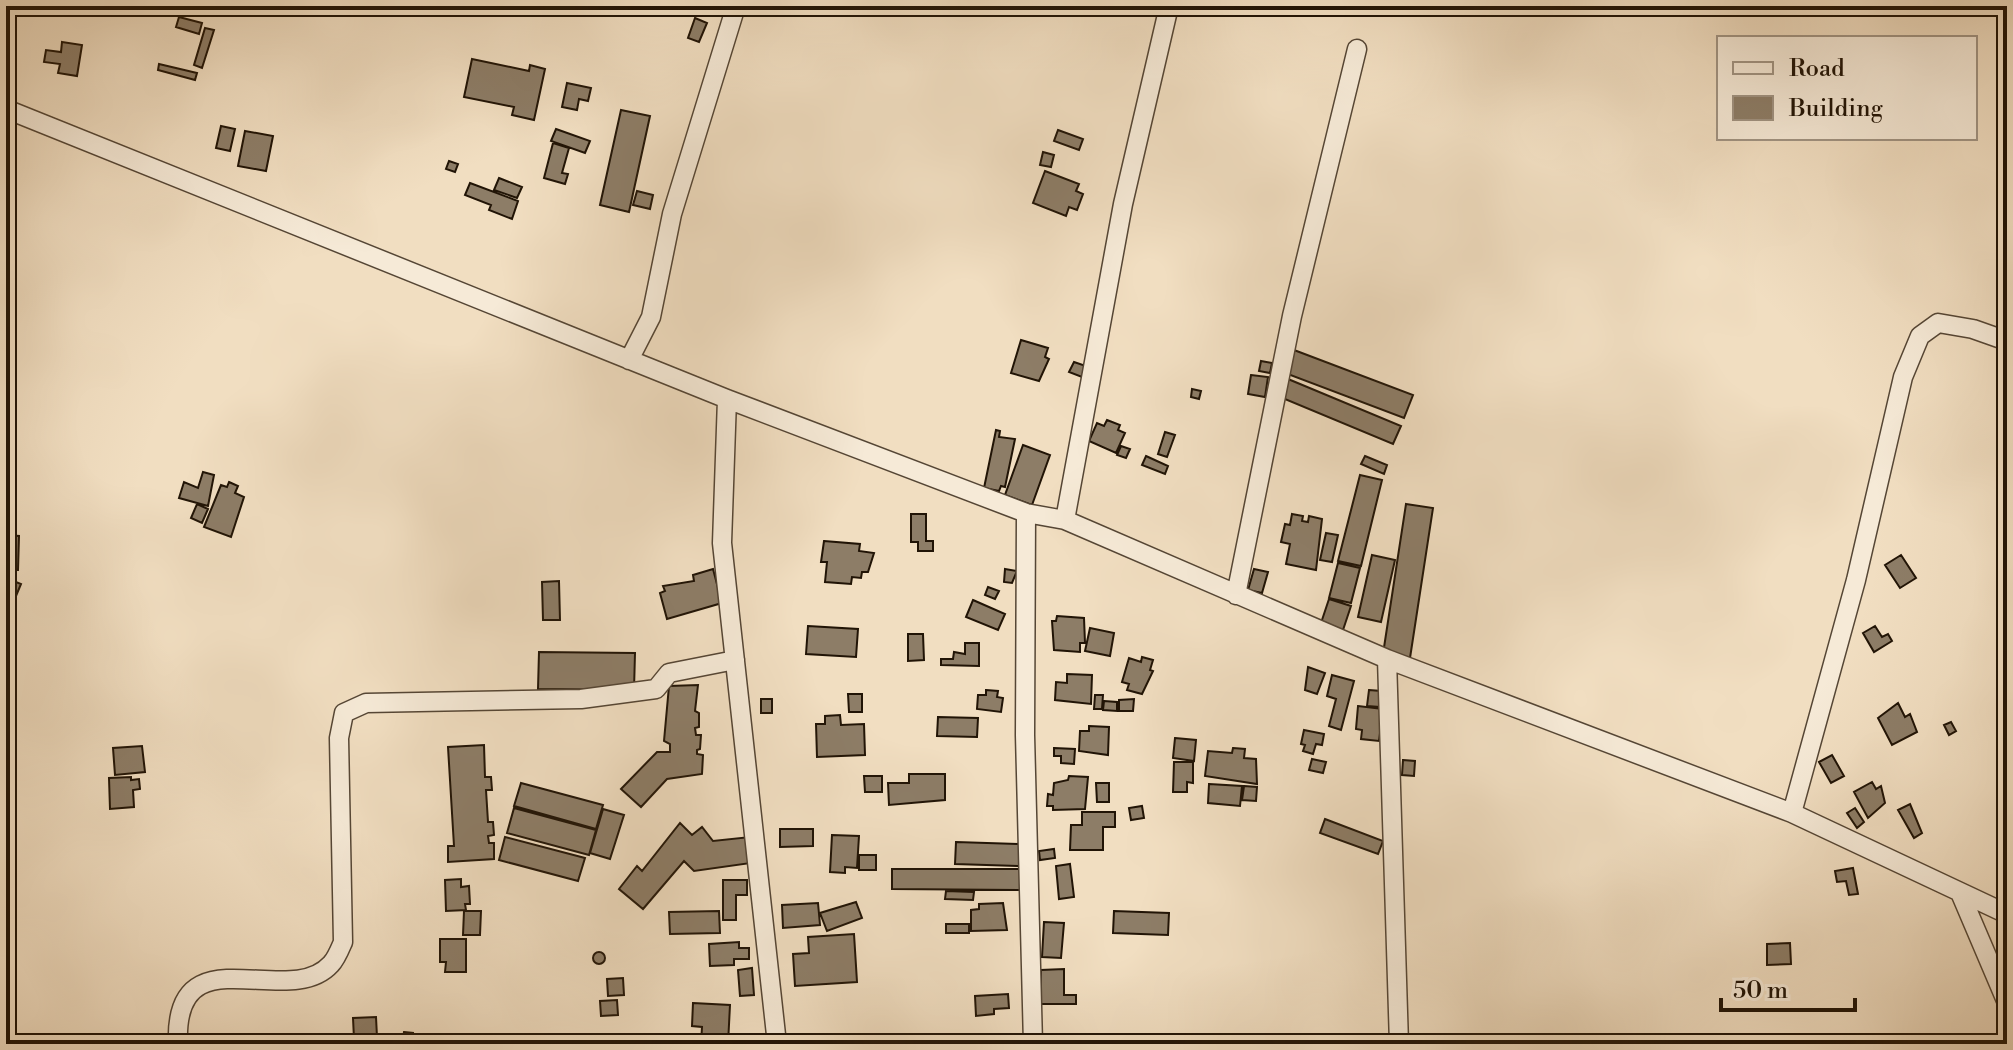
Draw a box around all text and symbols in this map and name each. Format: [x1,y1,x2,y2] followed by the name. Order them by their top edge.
[1717,36,1977,140] legend
[1789,54,1845,84] text: Road
[1788,94,1883,124] text: Building
[1721,962,1855,1012] scale bar
[1733,976,1788,1006] text: 50 m

